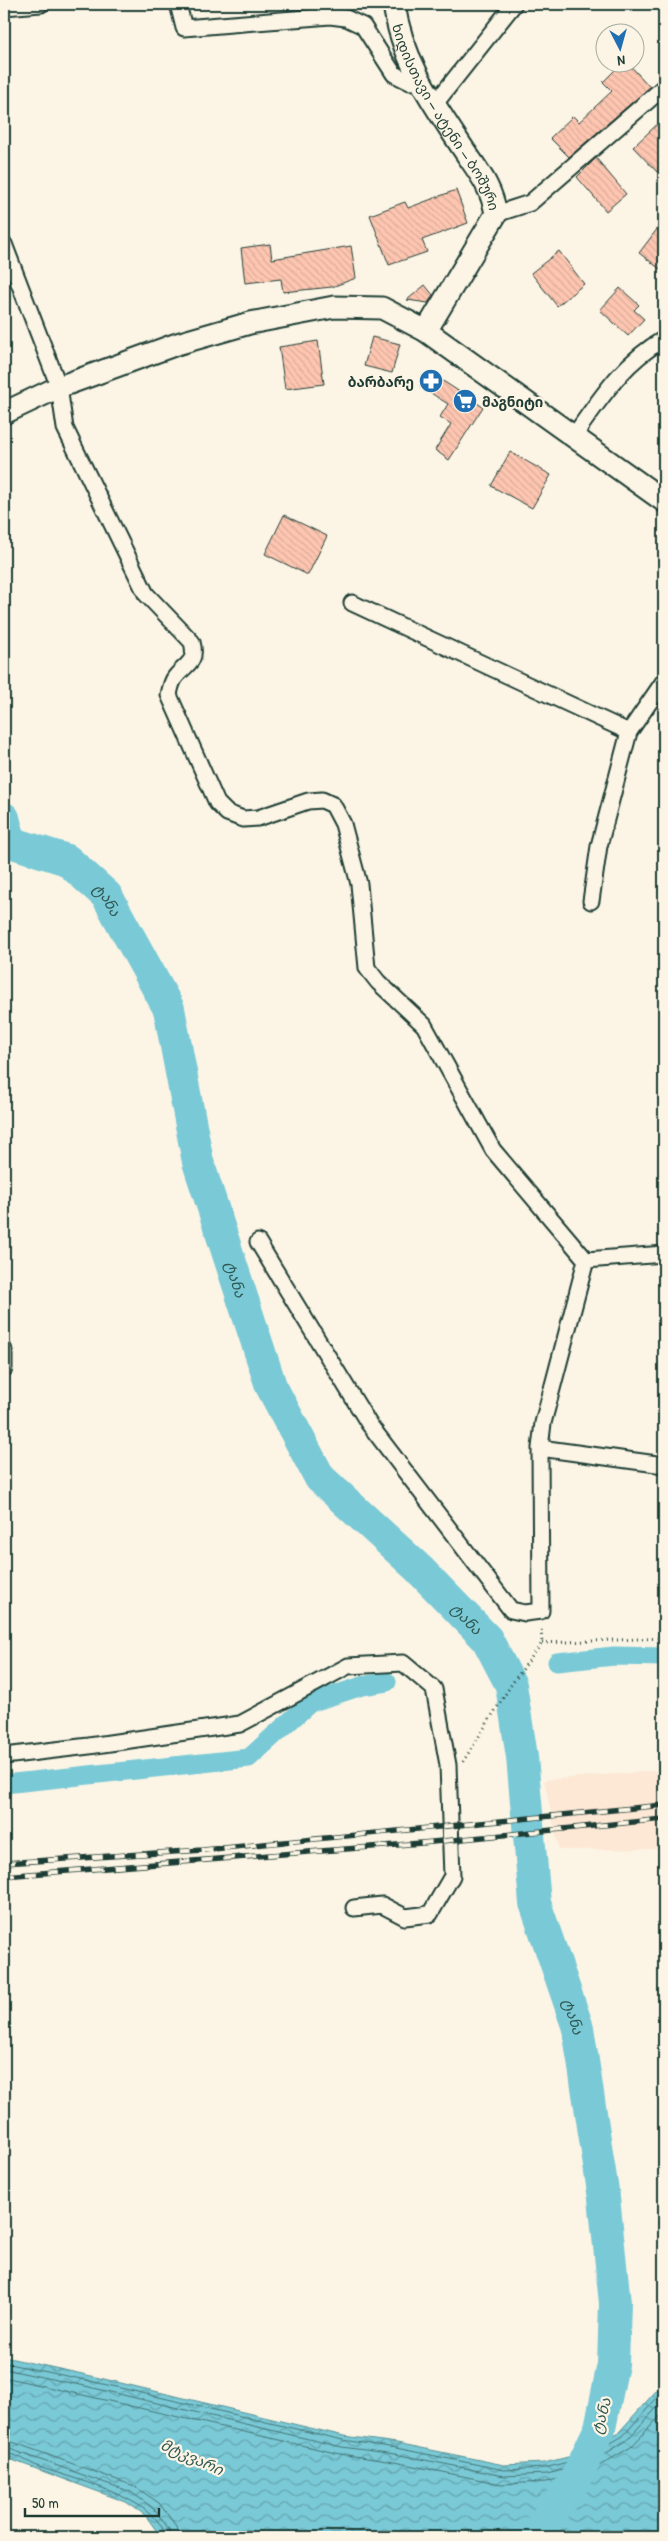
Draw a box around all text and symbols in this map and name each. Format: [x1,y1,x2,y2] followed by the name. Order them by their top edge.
[389,22,505,212] street label: ხიდისთავი — ატენი — ბოშური
[596,22,646,72] north arrow
[616,52,626,71] text: N
[418,368,444,394] pharmacy icon: ბარბარე
[348,372,414,391] place label: ბარბარე
[452,388,478,414] supermarket icon: მაგნიტი
[482,392,543,411] place label: მაგნიტი
[88,878,127,920] water label: ტანა
[220,1258,252,1301] water label: ტანა
[446,1598,488,1639] water label: ტანა
[558,1995,589,2036] water label: ტანა
[586,2395,616,2437] water label: ტანა
[157,2434,228,2481] water label: მტკვარი
[25,2486,159,2518] scale bar
[32,2492,59,2513] text: 50 m

